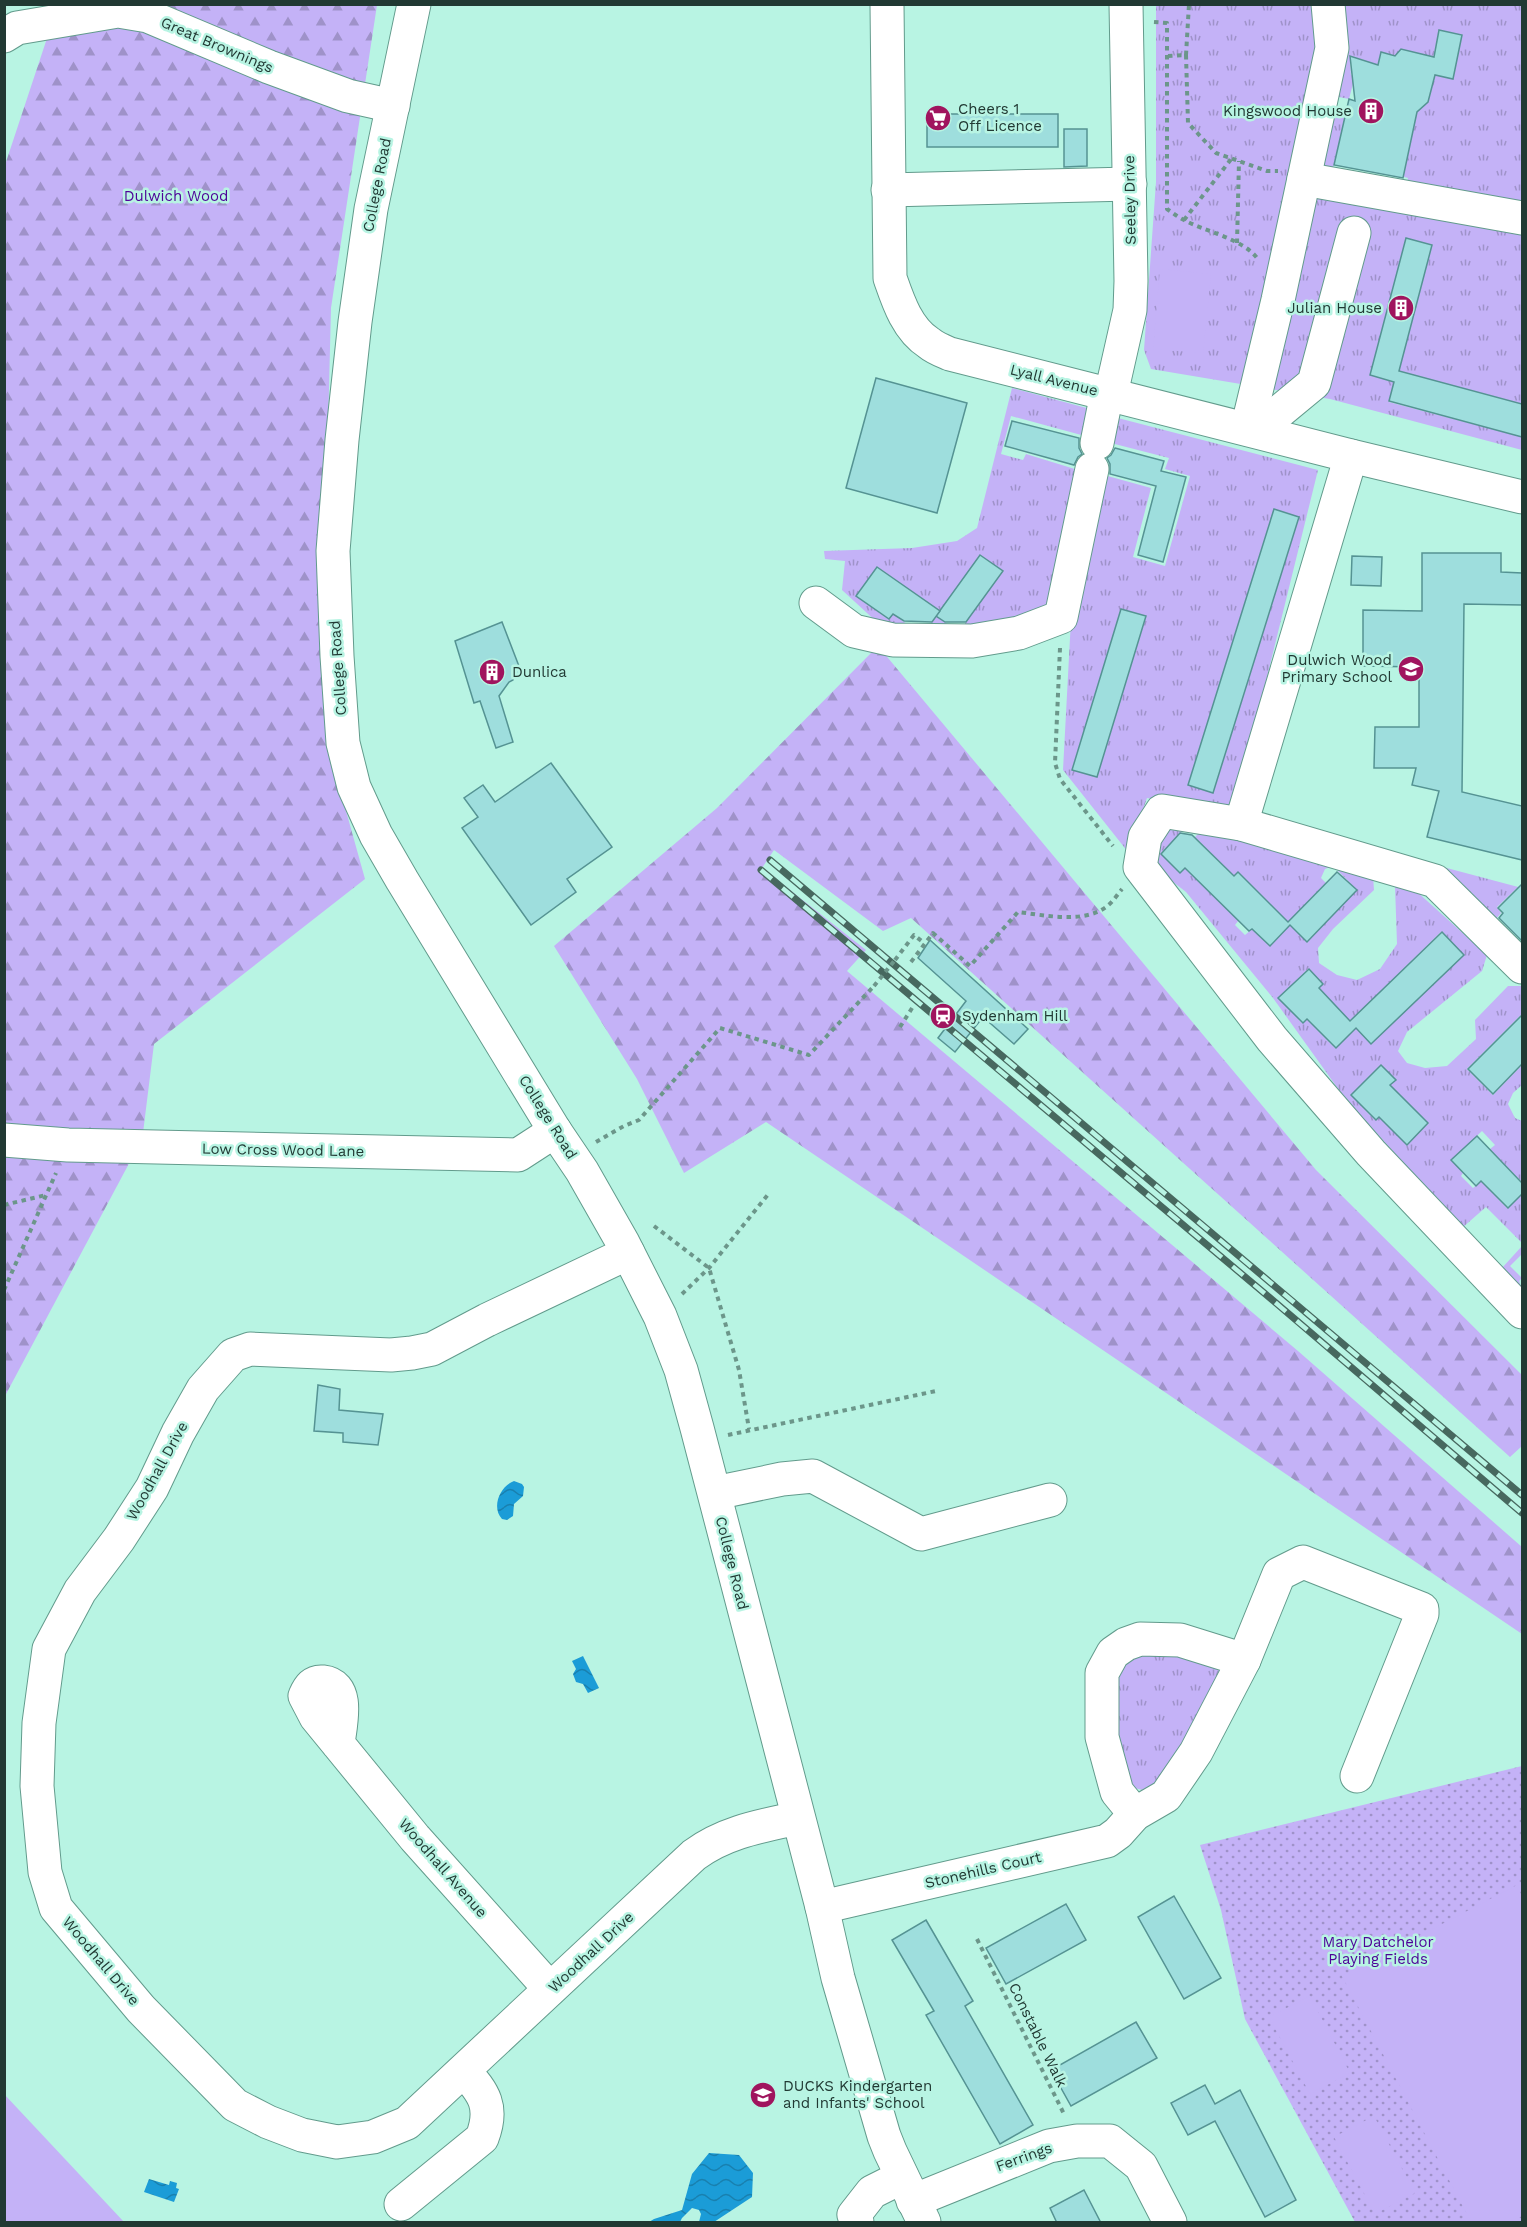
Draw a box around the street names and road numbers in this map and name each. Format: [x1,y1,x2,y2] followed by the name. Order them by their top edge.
[158,13,276,77] street label: Great Brownings
[359,136,395,234] street label: College Road
[1120,155,1140,245] street label: Seeley Drive
[1008,360,1100,400] street label: Lyall Avenue
[326,620,350,716] street label: College Road
[515,1072,581,1162] street label: College Road
[202,1140,364,1160] street label: Low Cross Wood Lane
[122,1418,192,1524] street label: Woodhall Drive
[712,1514,752,1612] street label: College Road
[395,1815,491,1921] street label: Woodhall Avenue
[923,1848,1044,1892] street label: Stonehills Court
[545,1908,637,1996] street label: Woodhall Drive
[59,1913,143,2009] street label: Woodhall Drive
[1005,1980,1071,2091] street label: Constable Walk
[993,2139,1055,2175] street label: Ferrings

